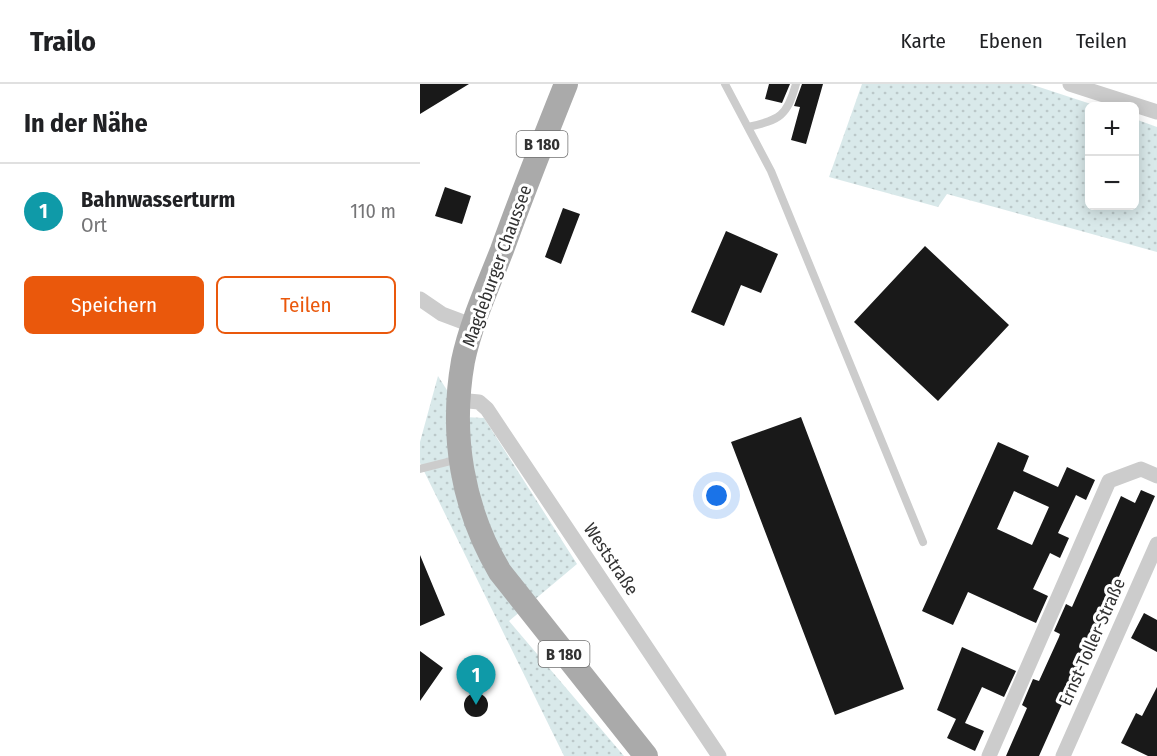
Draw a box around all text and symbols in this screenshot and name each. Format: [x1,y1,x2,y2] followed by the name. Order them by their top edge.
[30,25,96,58] text: Trailo
[900,28,946,54] text: Karte
[979,28,1043,54] text: Ebenen
[1076,28,1127,54] text: Teilen
[1085,102,1139,210] map controls
[1085,102,1139,156] button: +
[24,108,148,139] text: In der Nähe
[516,131,568,157] road number: B 180
[1085,156,1139,210] button: −
[458,182,537,350] street label: Magdeburger Chaussee
[81,186,235,213] text: Bahnwasserturm
[39,199,48,223] text: 1
[350,199,396,223] text: 110 m
[81,213,107,237] text: Ort
[24,276,204,334] button: Speichern
[216,276,396,334] button: Teilen
[702,481,731,510] your location
[579,519,643,599] street label: Weststraße
[1054,575,1130,709] street label: Ernst-Toller-Straße
[538,641,590,667] road number: B 180
[456,656,496,705] pin: 1

